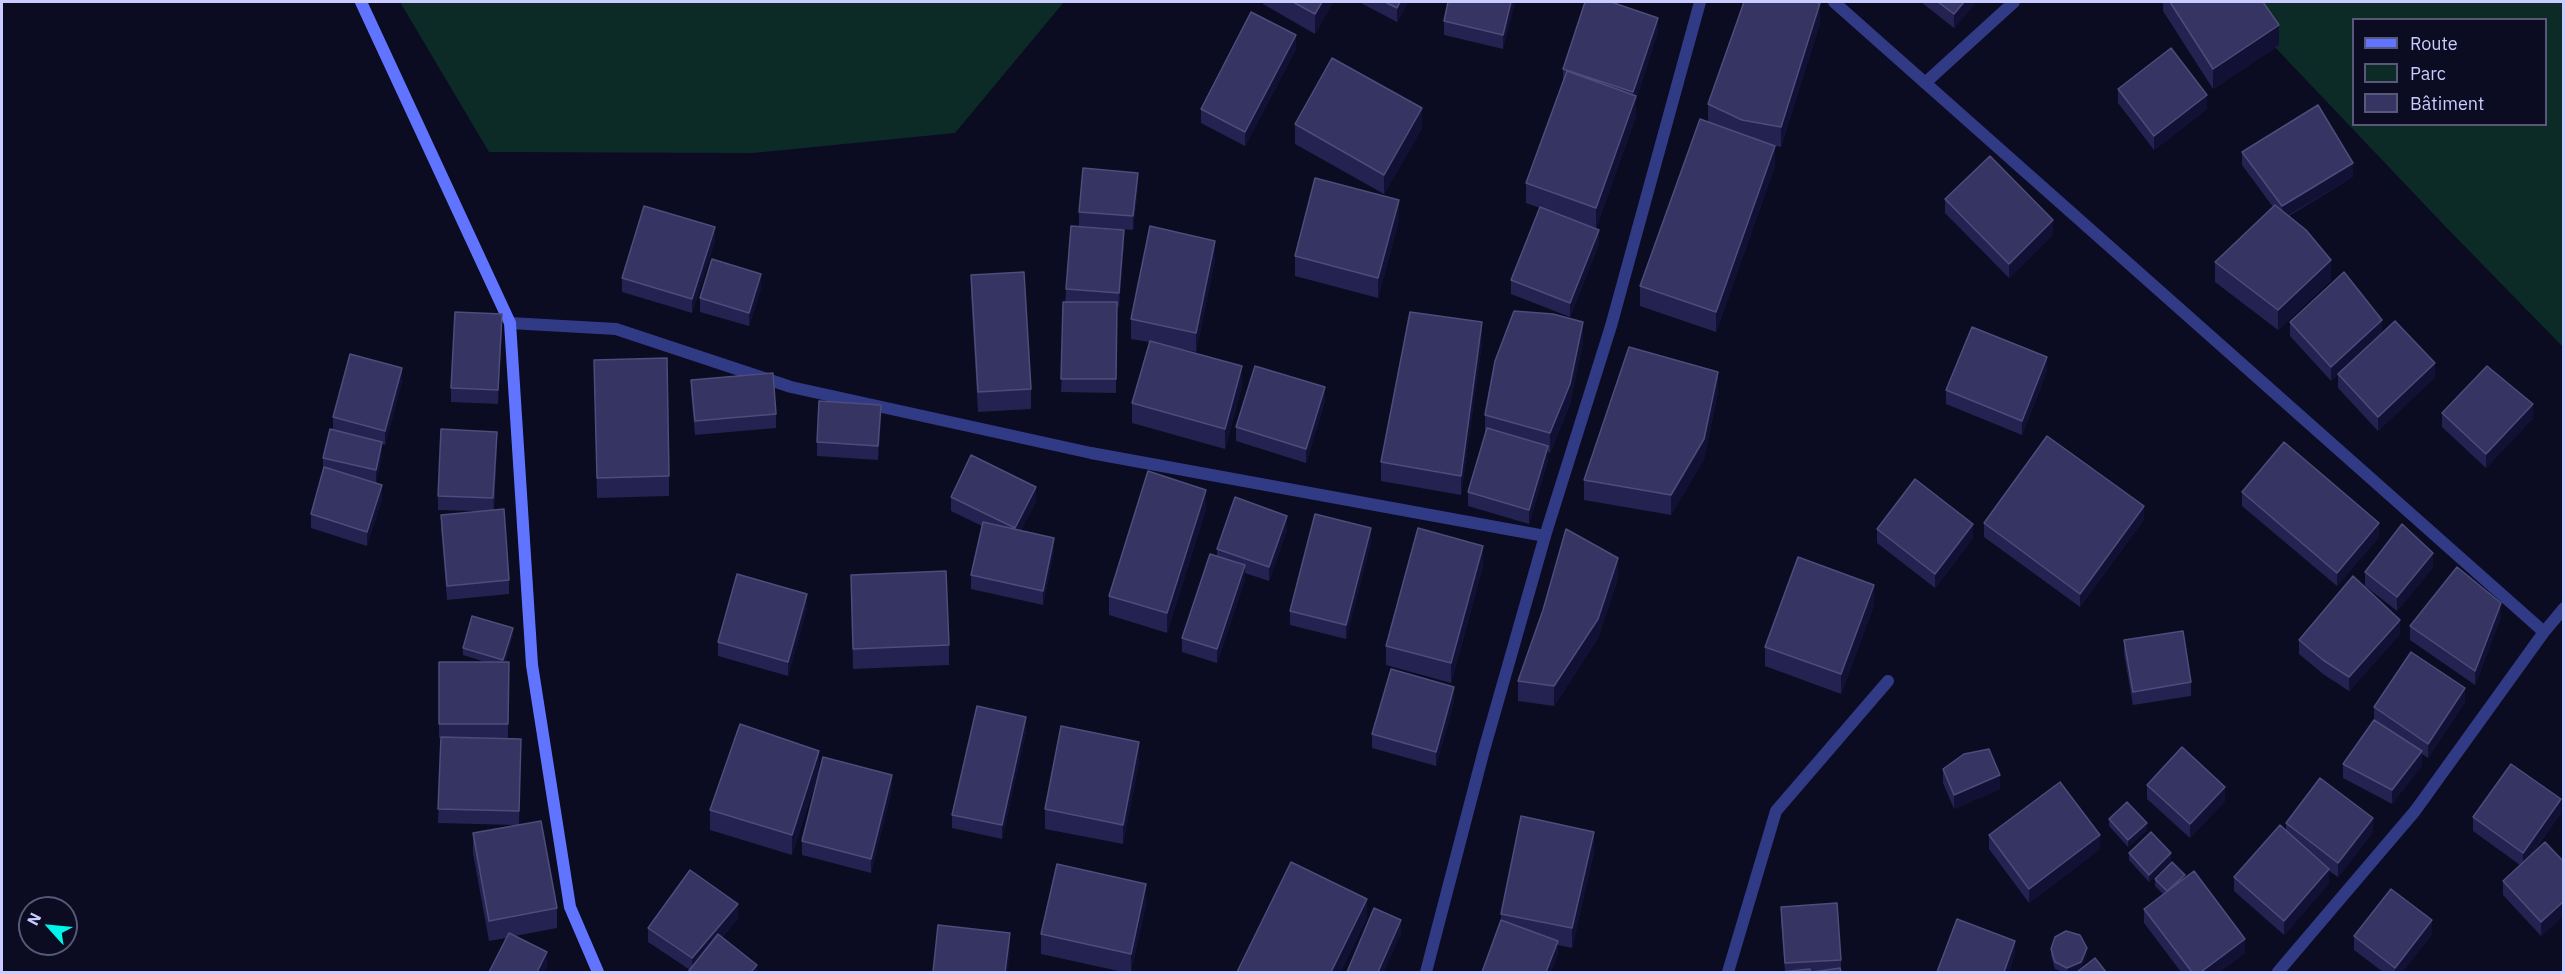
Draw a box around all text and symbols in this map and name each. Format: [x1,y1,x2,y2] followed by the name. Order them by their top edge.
[2352,18,2547,126] legend
[2410,32,2458,55] text: Route
[2410,62,2446,85] text: Parc
[2410,92,2484,115] text: Bâtiment
[18,896,78,956] north arrow
[22,909,45,928] text: N

